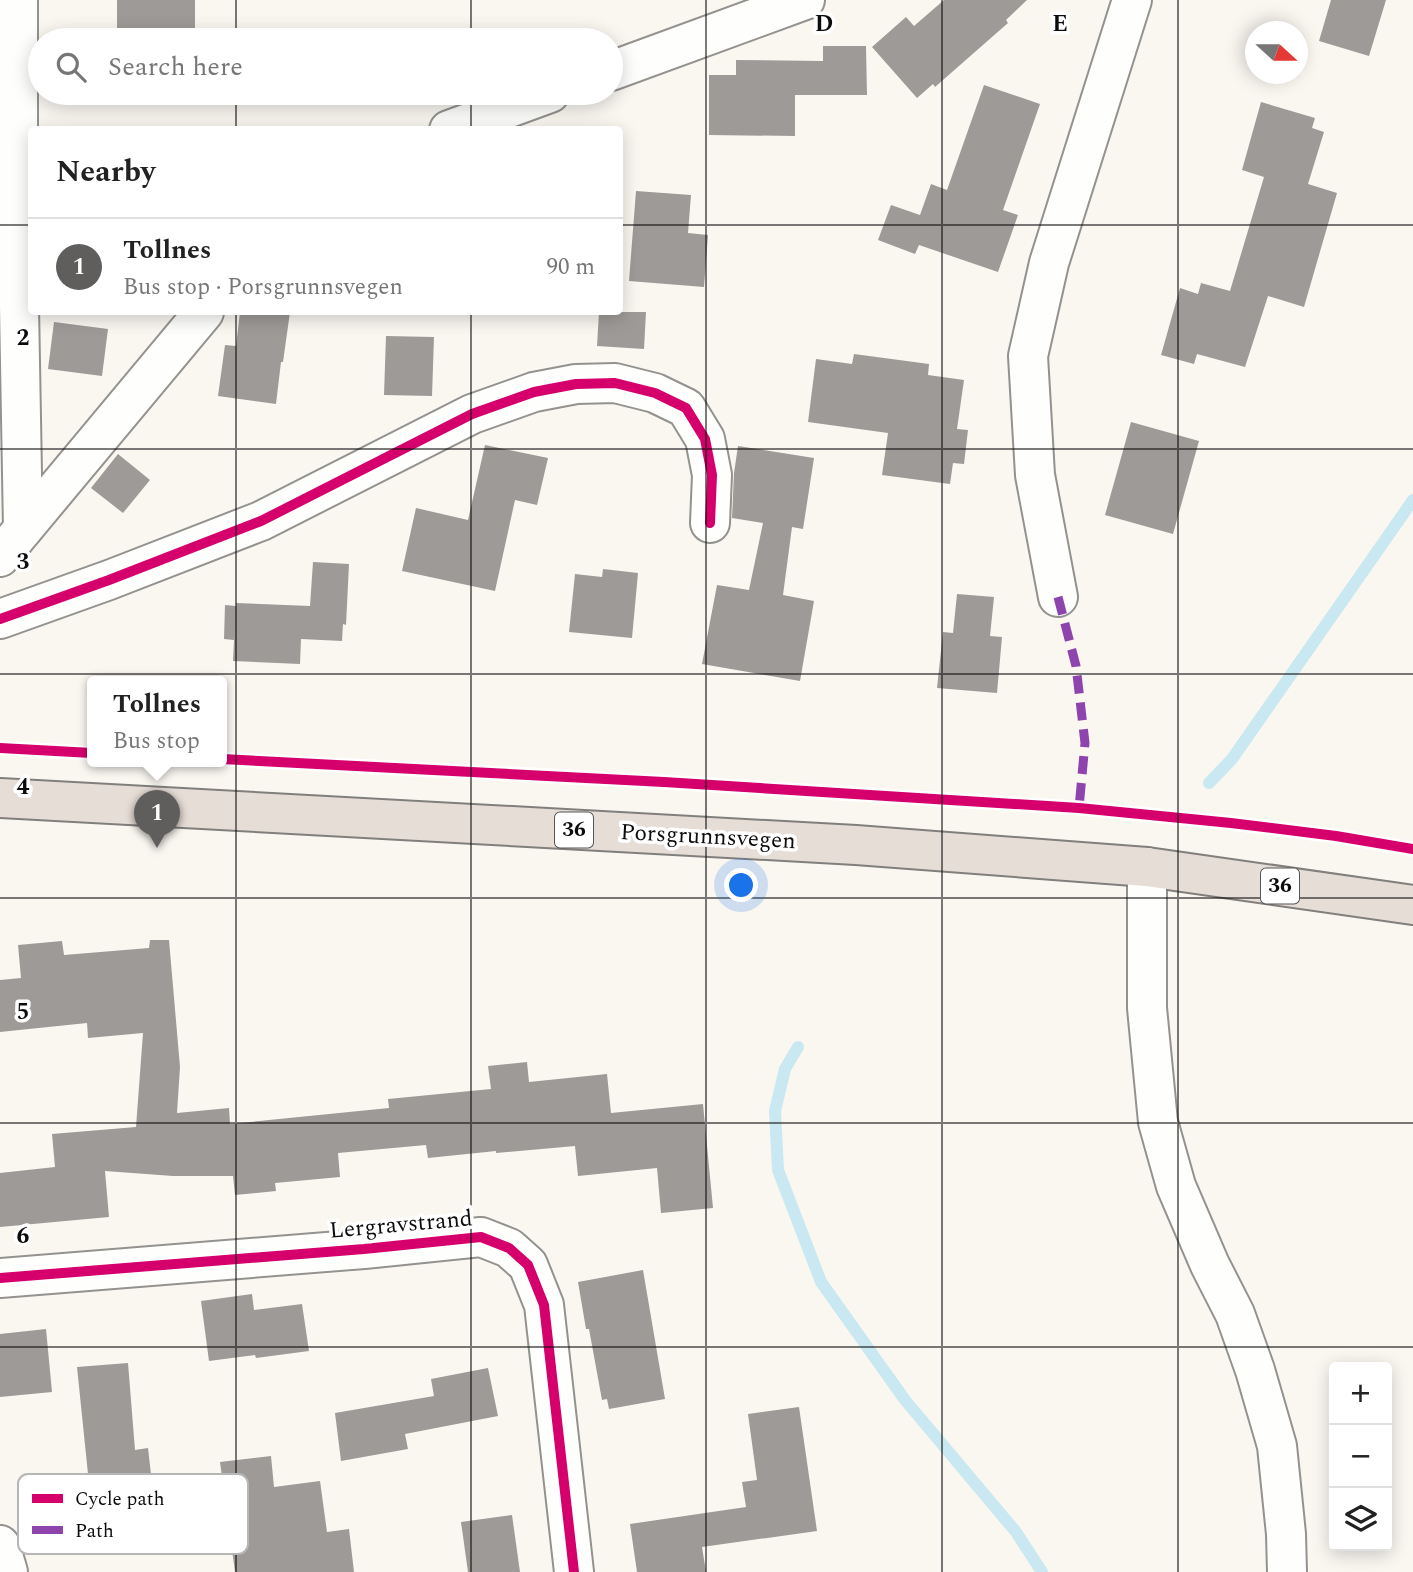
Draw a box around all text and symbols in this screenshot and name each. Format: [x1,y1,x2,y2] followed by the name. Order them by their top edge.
[815,7,833,42] text: D
[1052,7,1068,42] text: E
[1245,21,1308,84] north arrow
[28,28,623,105] search box
[108,47,243,87] text: Search here
[52,48,90,86] icon: search
[56,149,155,195] text: Nearby
[123,230,211,270] text: Tollnes
[73,250,85,285] text: 1
[546,250,595,285] text: 90 m
[123,270,403,305] text: Bus stop · Porsgrunnsvegen
[17,321,30,356] text: 2
[17,545,30,580] text: 3
[87,676,227,767] popup
[113,684,201,724] text: Tollnes
[113,724,200,759] text: Bus stop
[17,770,30,805] text: 4
[134,790,180,848] pin: 1
[555,812,593,848] road number: 36
[619,815,797,859] street label: Porsgrunnsvegen
[724,868,758,902] your location
[1261,868,1299,903] road number: 36
[17,995,29,1030] text: 5
[328,1201,474,1249] street label: Lergravstrand
[17,1219,30,1254] text: 6
[1329,1362,1392,1551] map controls
[1329,1362,1392,1425] button: +
[1329,1425,1392,1488] button: −
[18,1474,248,1554] legend
[75,1485,165,1514] text: Cycle path
[1329,1488,1392,1551] button: layers
[75,1517,114,1546] text: Path

